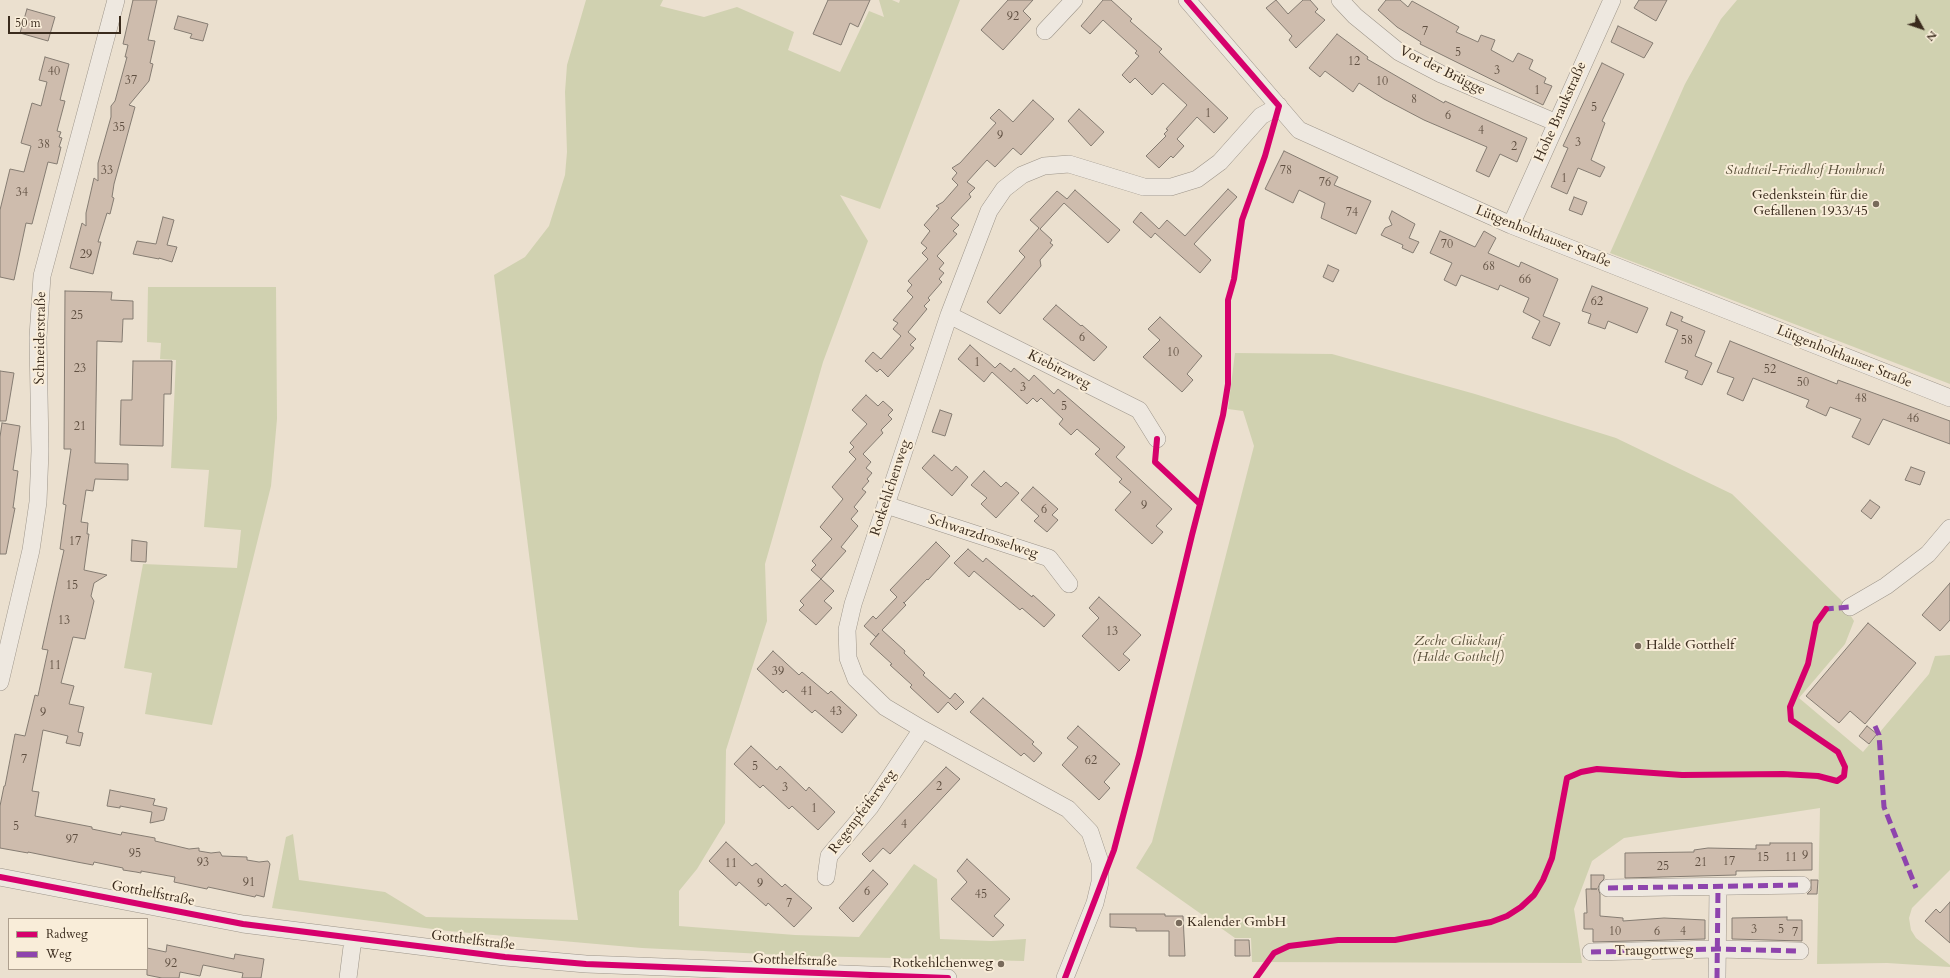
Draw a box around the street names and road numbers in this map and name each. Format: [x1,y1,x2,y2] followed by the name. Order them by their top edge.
[1396,43,1488,99] street label: Vor der Brügge
[1531,59,1591,165] street label: Hohe Braukstraße
[1473,202,1613,272] street label: Lütgenholthauser Straße
[32,291,50,385] street label: Schneiderstraße
[1774,322,1914,392] street label: Lütgenholthauser Straße
[1025,347,1093,393] street label: Kiebitzweg
[867,438,915,538] street label: Rotkehlchenweg
[926,511,1040,563] street label: Schwarzdrosselweg
[826,766,900,858] street label: Regenpfeiferweg
[110,878,196,910] street label: Gotthelfstraße
[430,928,516,954] street label: Gotthelfstraße
[1614,942,1694,960] street label: Traugottweg
[753,951,837,971] street label: Gotthelfstraße

